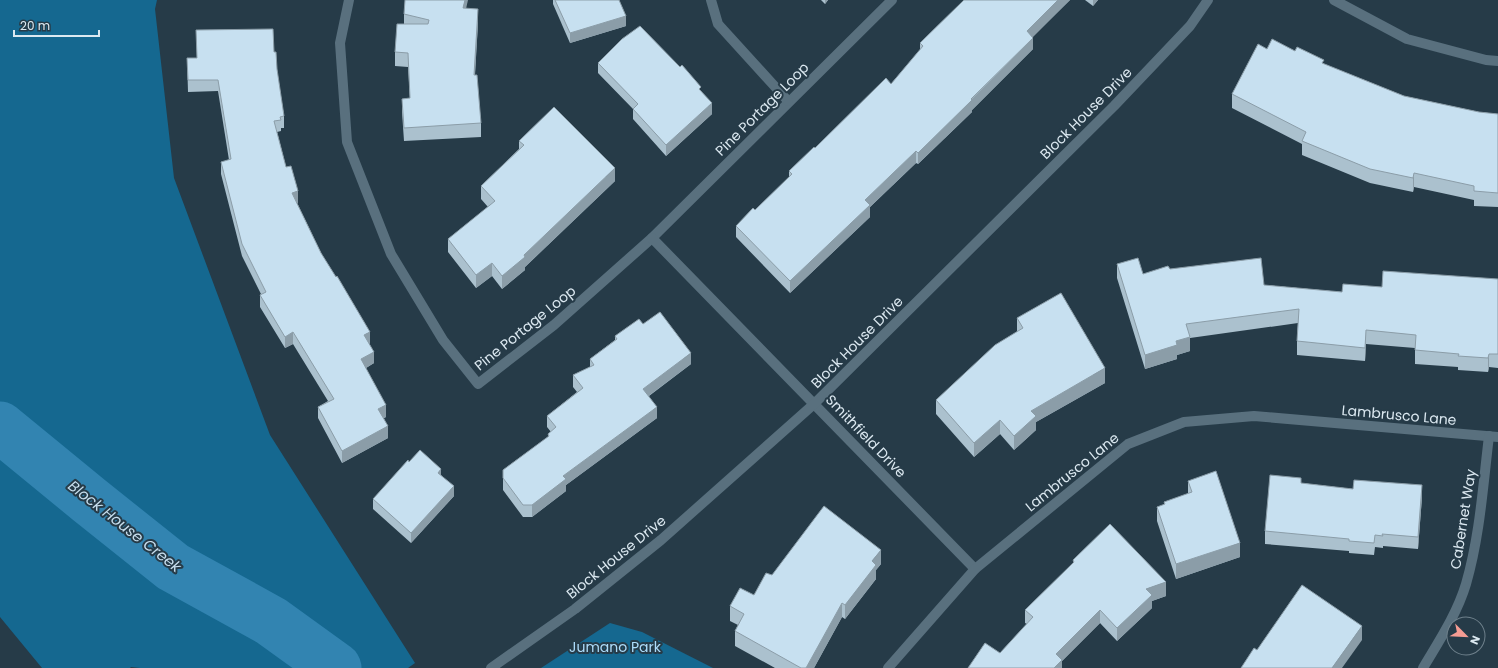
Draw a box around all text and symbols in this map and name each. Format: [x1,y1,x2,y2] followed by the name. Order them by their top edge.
[14,12,99,38] scale bar
[20,17,50,34] text: 20 m
[711,58,813,160] street label: Pine Portage Loop
[1035,62,1137,164] street label: Block House Drive
[470,281,580,375] street label: Pine Portage Loop
[806,291,908,393] street label: Block House Drive
[821,390,911,482] street label: Smithfield Drive
[1341,400,1458,430] street label: Lambrusco Lane
[1021,428,1123,516] street label: Lambrusco Lane
[1445,467,1481,571] street label: Cabernet Way
[64,475,187,578] water label: Block House Creek
[562,510,670,603] street label: Block House Drive
[1446,616,1486,656] north arrow
[1466,633,1484,647] text: N
[569,637,662,657] park label: Jumano Park

